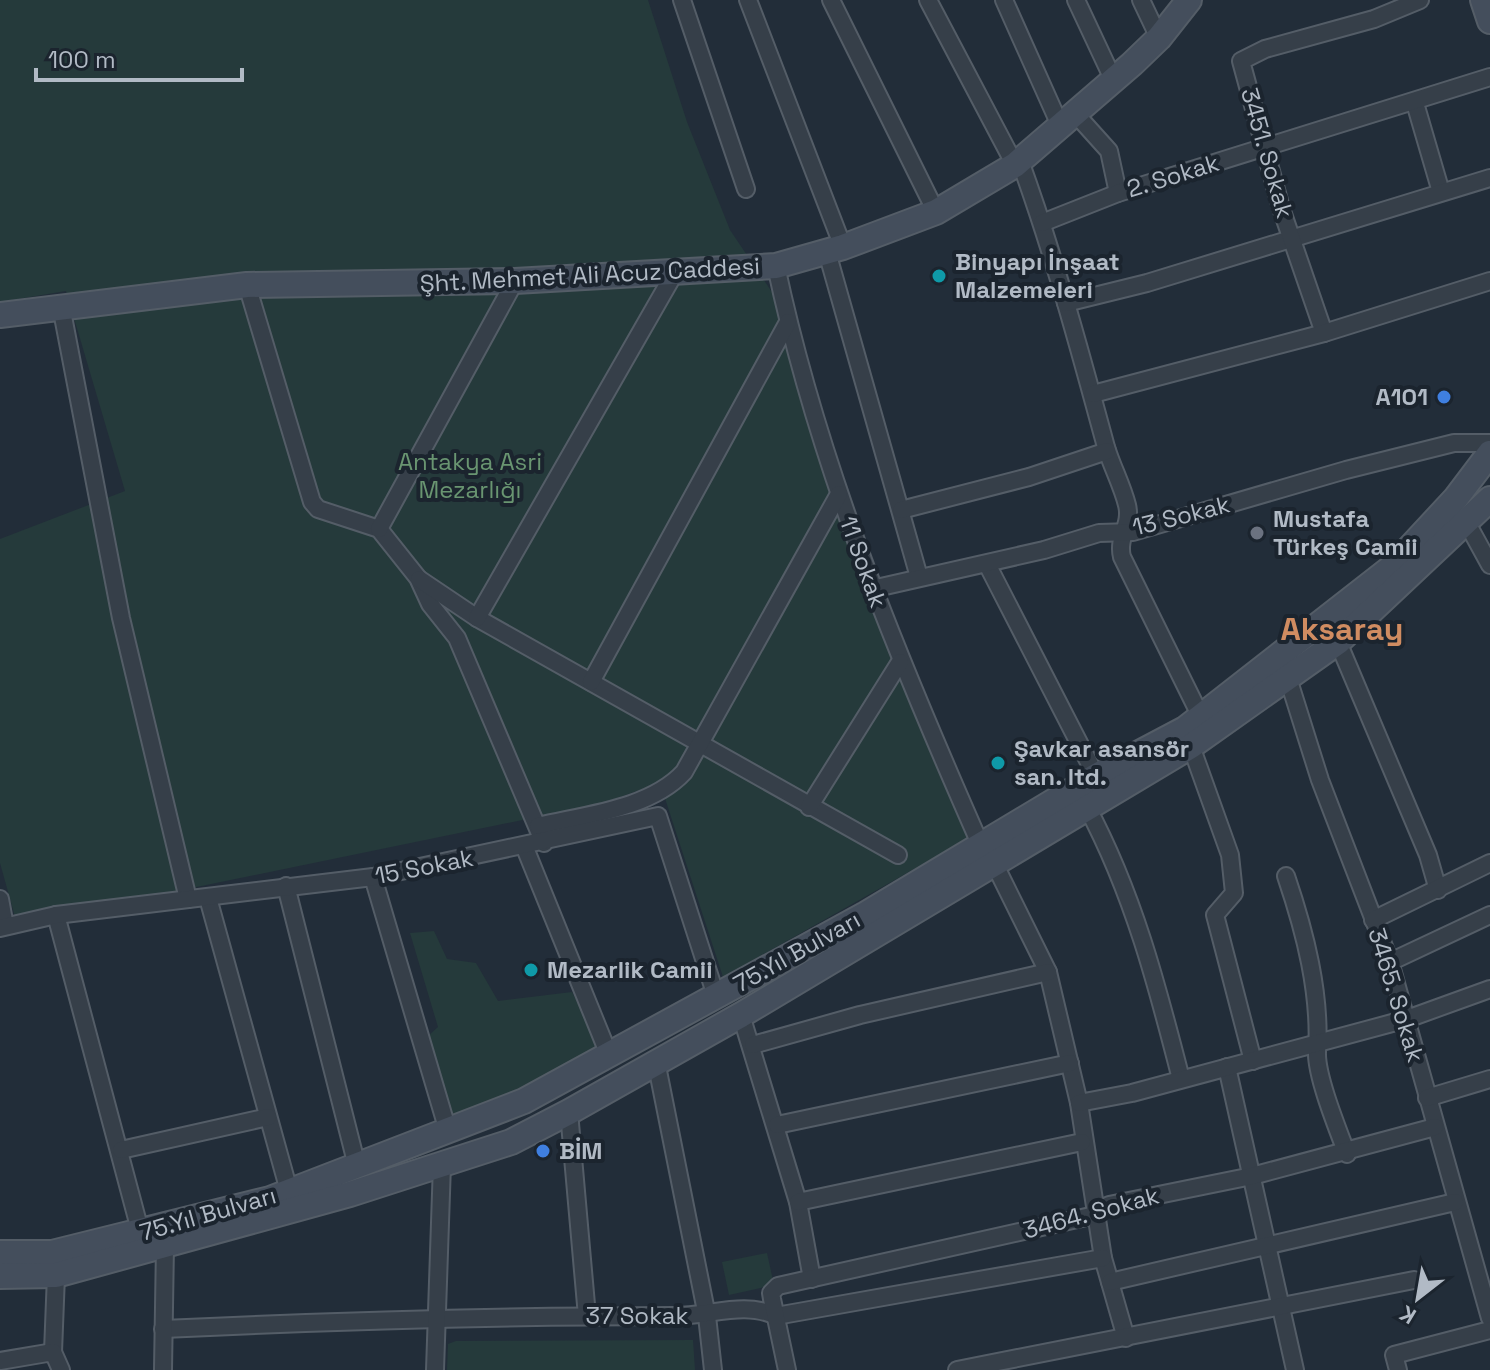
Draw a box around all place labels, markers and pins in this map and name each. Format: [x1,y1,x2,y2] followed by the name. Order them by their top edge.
[955,246,1120,305] place label: Binyapı İnşaat Malzemeleri
[930,267,948,285] marker: Binyapı İnşaat Malzemeleri
[1376,381,1428,412] place label: A101
[1435,388,1453,406] marker: A101
[1273,503,1418,562] place label: Mustafa Türkeş Camii
[1248,524,1266,542] marker: Mustafa Türkeş Camii
[1014,733,1189,792] place label: Şavkar asansör san. ltd.
[989,754,1007,772] marker: Şavkar asansör san. ltd.
[547,954,713,985] place label: Mezarlik Camii
[522,961,540,979] marker: Mezarlik Camii
[559,1135,602,1166] place label: BİM
[534,1142,552,1160] marker: BİM

